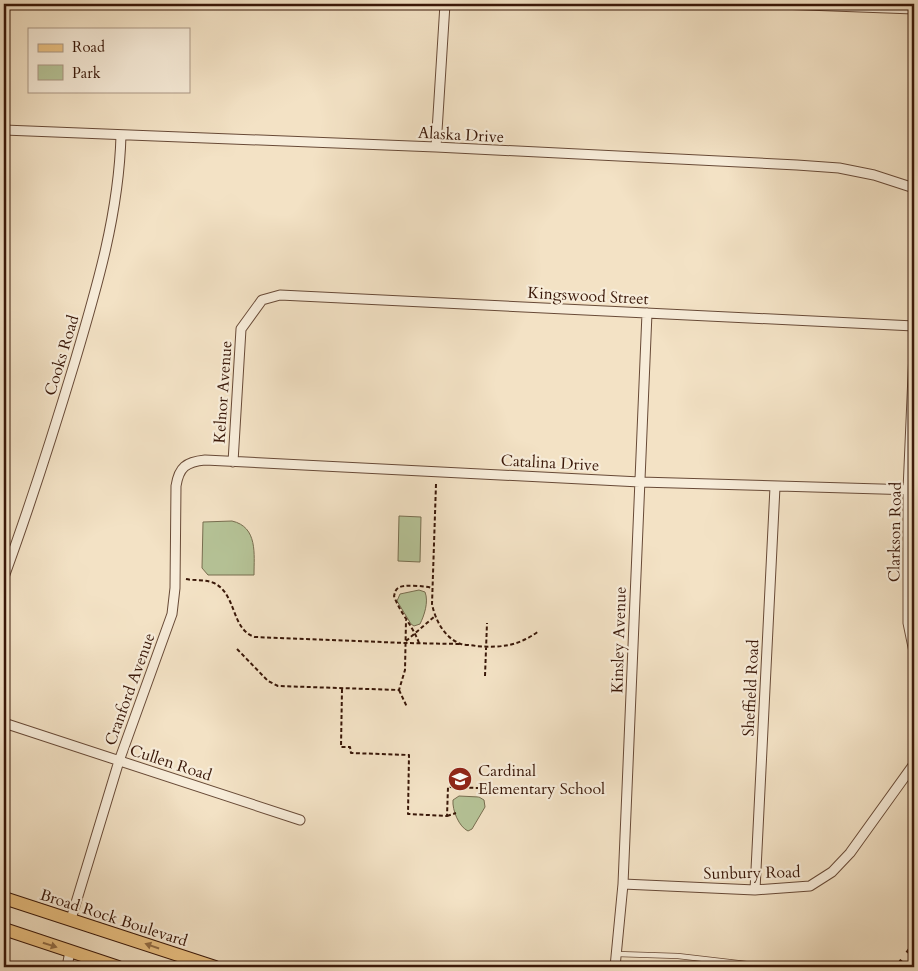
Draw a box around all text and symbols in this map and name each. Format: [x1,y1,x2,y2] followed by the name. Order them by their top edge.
[28,28,190,92] legend
[72,37,105,57] text: Road
[72,63,101,83] text: Park
[417,122,505,148] street label: Alaska Drive
[527,282,649,310] street label: Kingswood Street
[39,312,85,398] street label: Cooks Road
[208,340,238,444] street label: Kelnor Avenue
[500,449,600,477] street label: Catalina Drive
[883,481,907,582] street label: Clarkson Road
[606,586,632,694] street label: Kinsley Avenue
[99,630,160,749] street label: Cranford Avenue
[737,638,765,737] street label: Sheffield Road
[127,739,215,787] street label: Cullen Road
[478,760,605,800] place label: Cardinal Elementary School
[447,766,473,792] school or university icon: Cardinal Elementary School
[703,861,801,885] street label: Sunbury Road
[37,884,191,952] street label: Broad Rock Boulevard
[43,941,58,949] one-way arrow
[144,942,159,950] one-way arrow

